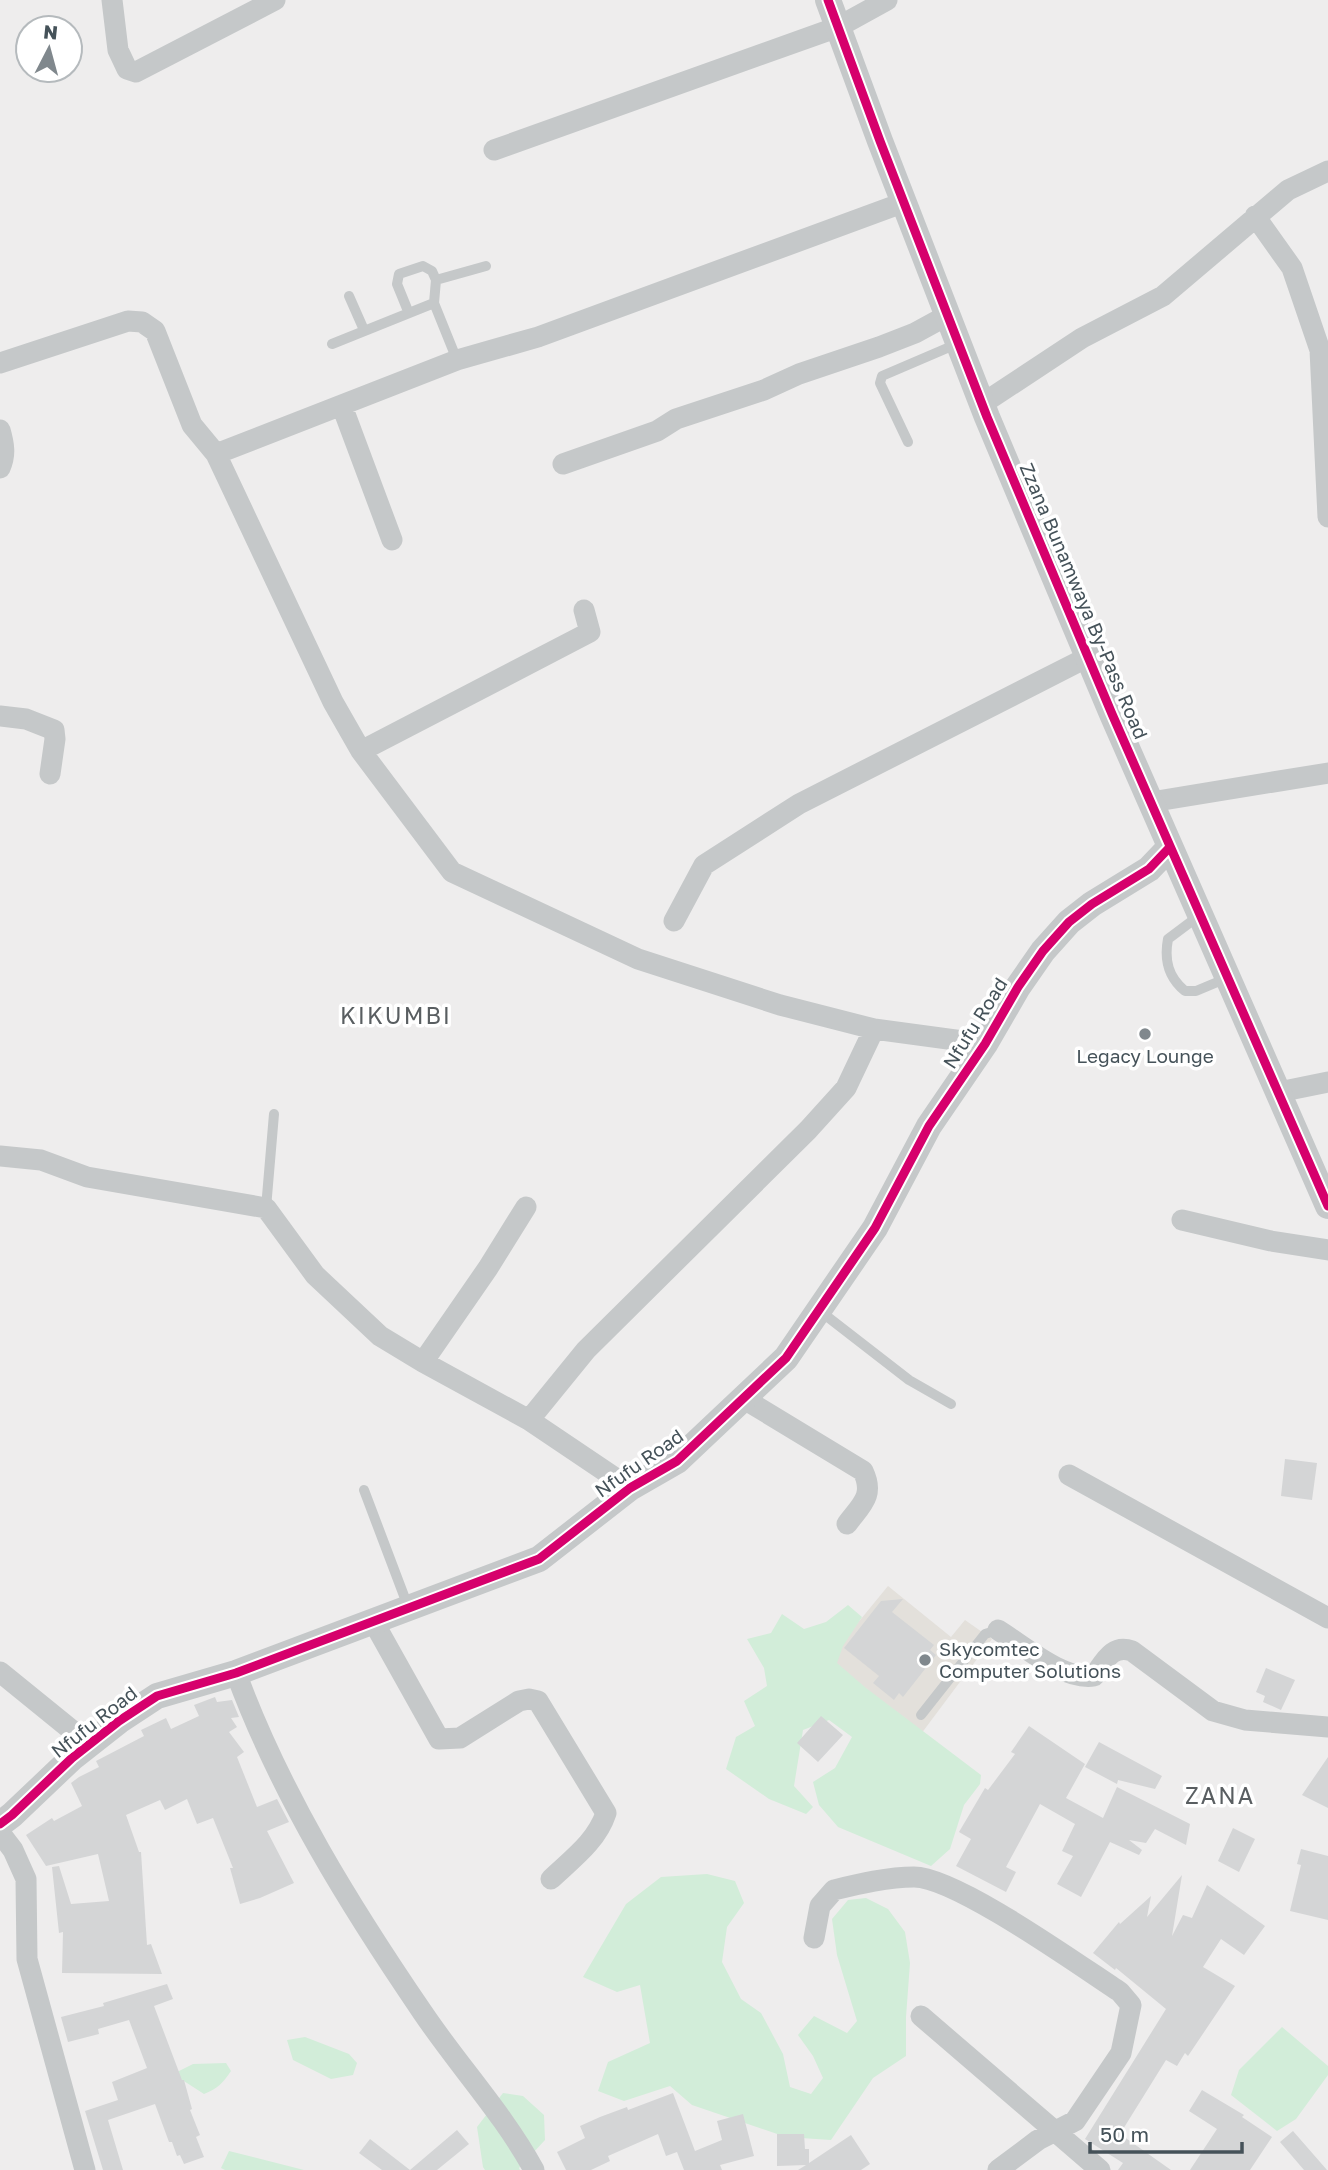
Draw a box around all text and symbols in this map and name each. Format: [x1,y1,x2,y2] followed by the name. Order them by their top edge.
[14,14,84,84] north arrow
[42,19,59,44] text: N
[1016,459,1153,742] street label: Zzana Bunamwaya By-Pass Road
[938,973,1012,1072] street label: Nfufu Road
[340,1001,452,1029] district label: KIKUMBI
[1137,1026,1153,1042] marker: Legacy Lounge
[1076,1044,1214,1067] place label: Legacy Lounge
[590,1424,687,1501] street label: Nfufu Road
[939,1637,1121,1682] place label: Skycomtec Computer Solutions
[917,1652,933,1668] marker: Skycomtec Computer Solutions
[46,1681,141,1762] street label: Nfufu Road
[1185,1781,1255,1809] district label: ZANA
[1090,2110,1242,2154] scale bar
[1100,2121,1149,2147] text: 50 m

